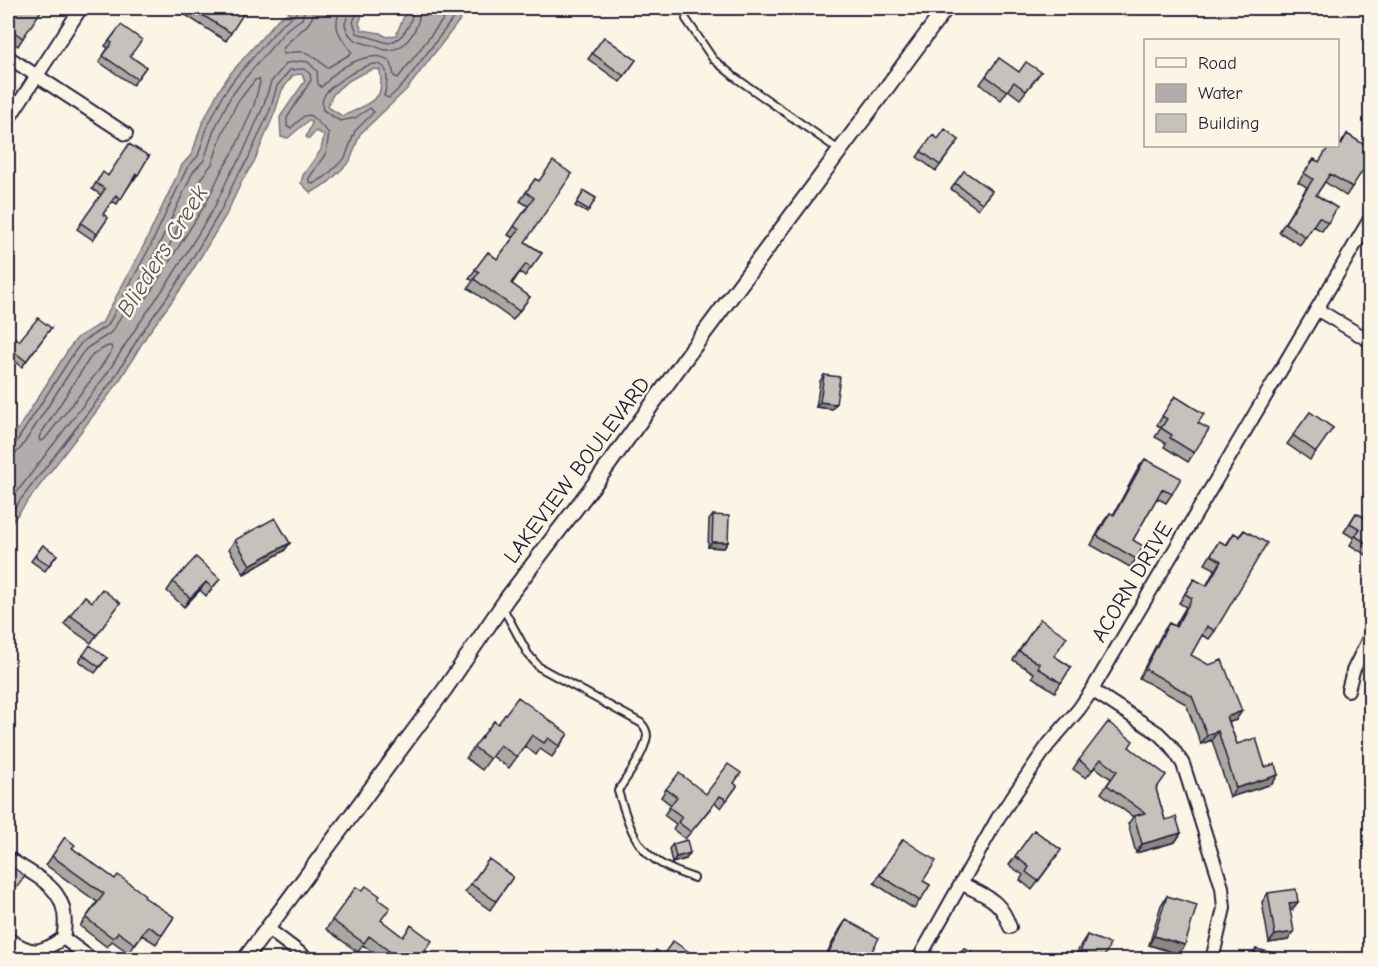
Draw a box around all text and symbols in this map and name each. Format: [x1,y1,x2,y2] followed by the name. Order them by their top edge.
[1144,39,1339,147] legend
[1198,53,1237,74] text: Road
[1198,83,1243,104] text: Water
[1198,113,1260,134] text: Building
[111,180,214,322] water label: Blieders Creek
[498,372,656,568] street label: LAKEVIEW BOULEVARD
[1086,517,1178,647] street label: ACORN DRIVE

